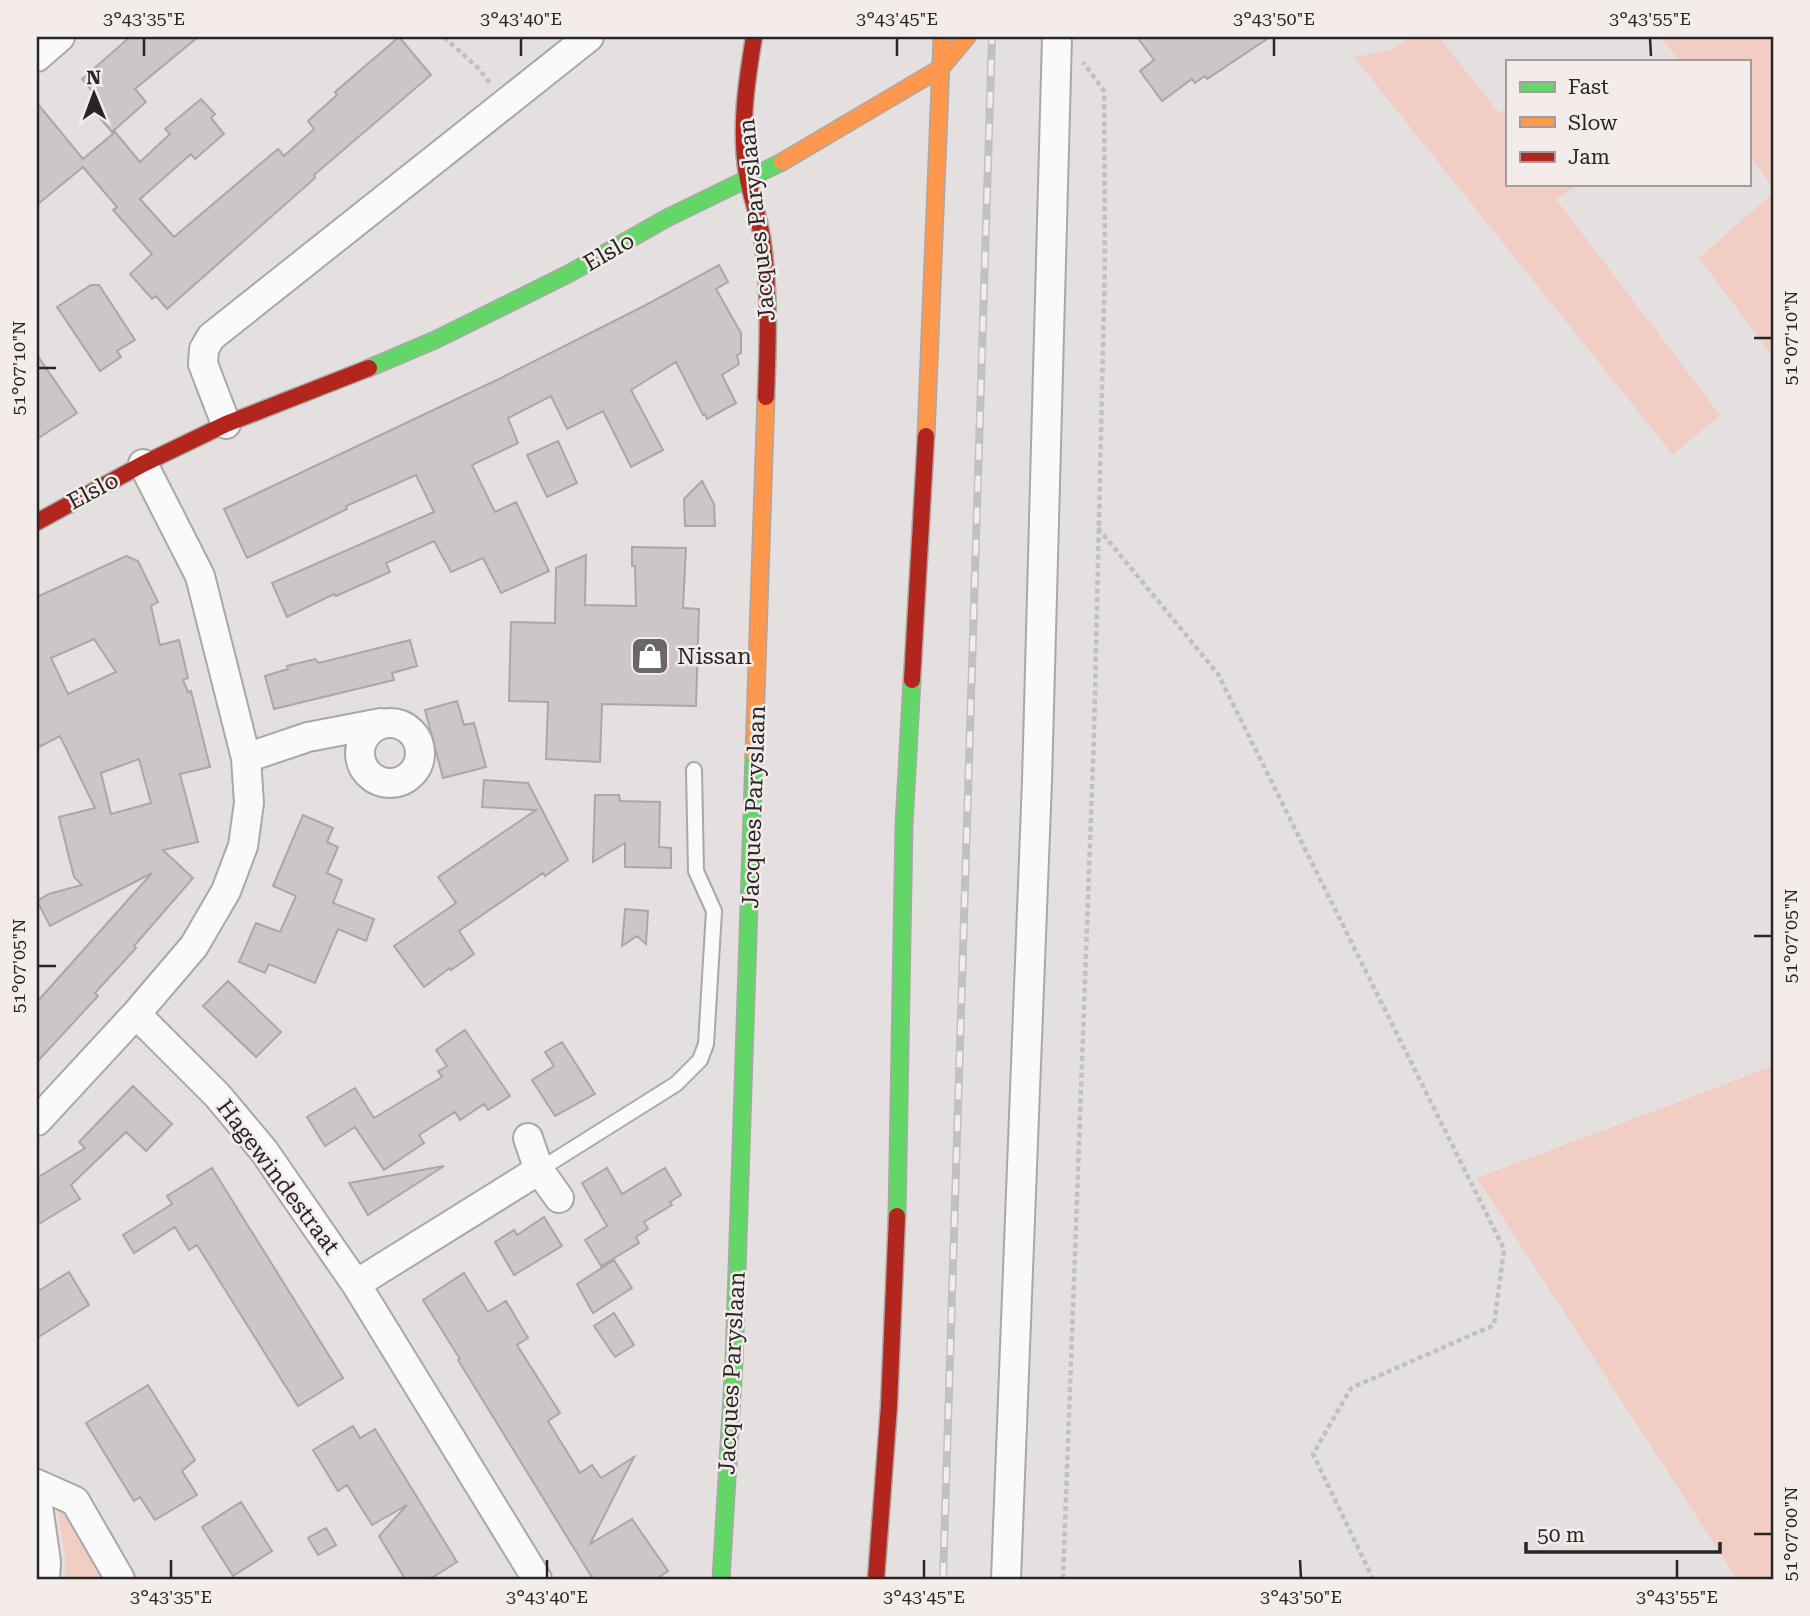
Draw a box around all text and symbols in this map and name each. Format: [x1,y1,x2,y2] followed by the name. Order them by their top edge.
[103,8,185,29] text: 3°43'35"E
[480,8,562,29] text: 3°43'40"E
[856,8,938,29] text: 3°43'45"E
[1233,8,1315,29] text: 3°43'50"E
[1609,8,1691,29] text: 3°43'55"E
[60,60,130,130] north arrow
[1506,60,1750,186] legend
[86,66,102,89] text: N
[1568,75,1609,99] text: Fast
[1568,111,1618,135] text: Slow
[733,117,781,323] street label: Jacques Paryslaan
[1568,145,1610,169] text: Jam
[579,227,639,277] street label: Elslo
[1780,291,1801,385] text: 51°07'10"N
[8,321,29,415] text: 51°07'10"N
[63,466,123,516] street label: Elslo
[629,635,671,677] shop icon: Nissan
[677,643,752,670] place label: Nissan
[737,705,771,909] street label: Jacques Paryslaan
[1780,889,1801,983] text: 51°07'05"N
[8,919,29,1013] text: 51°07'05"N
[211,1094,345,1260] street label: Hagewindestraat
[713,1271,751,1475] street label: Jacques Paryslaan
[1780,1487,1801,1581] text: 51°07'00"N
[1526,1511,1721,1555] scale bar
[1537,1523,1585,1547] text: 50 m
[130,1586,212,1607] text: 3°43'35"E
[506,1586,588,1607] text: 3°43'40"E
[883,1586,965,1607] text: 3°43'45"E
[1260,1586,1342,1607] text: 3°43'50"E
[1636,1586,1718,1607] text: 3°43'55"E

